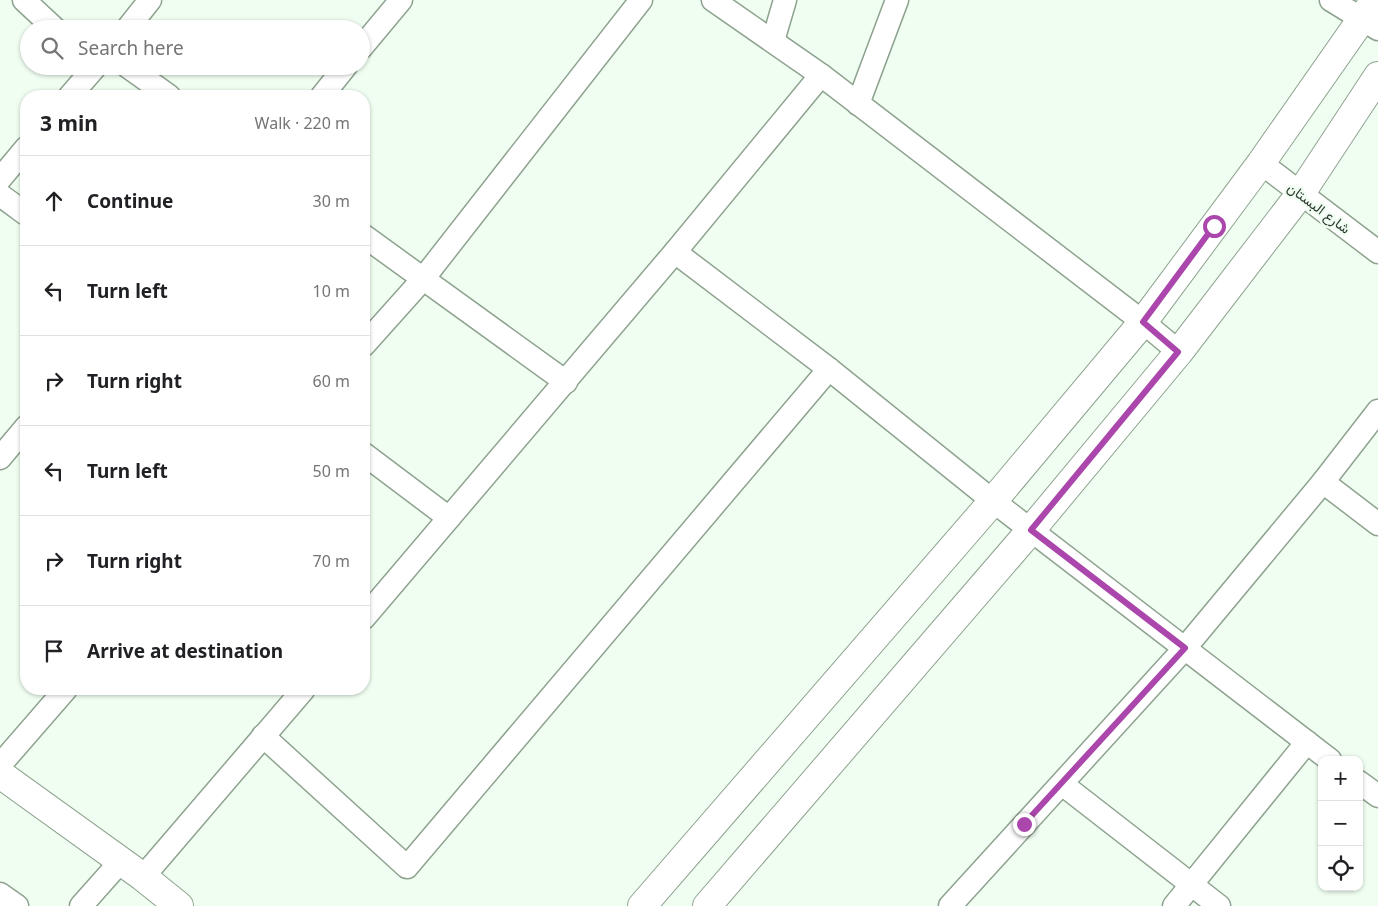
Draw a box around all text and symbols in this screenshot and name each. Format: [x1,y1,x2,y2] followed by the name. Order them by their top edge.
[20,20,370,75] search box
[38,34,66,62] icon: search
[78,35,184,61] text: Search here
[40,109,98,137] text: 3 min
[255,112,350,134] text: Walk · 220 m
[1283,178,1355,239] street label: شارع البستان
[40,187,68,215] icon: ahead
[87,188,173,214] text: Continue
[313,190,350,212] text: 30 m
[1203,215,1226,238] route start
[40,277,68,305] icon: left
[87,278,168,304] text: Turn left
[313,280,350,302] text: 10 m
[40,367,68,395] icon: right
[87,368,182,394] text: Turn right
[313,370,350,392] text: 60 m
[40,457,68,485] icon: left
[87,458,168,484] text: Turn left
[313,460,350,482] text: 50 m
[40,547,68,575] icon: right
[87,548,182,574] text: Turn right
[313,550,350,572] text: 70 m
[40,637,68,665] icon: arrive
[87,638,283,664] text: Arrive at destination
[1318,756,1363,891] map controls
[1318,756,1363,801] button: +
[1318,801,1363,846] button: −
[1013,813,1036,836] route end
[1318,846,1363,891] button: locate

